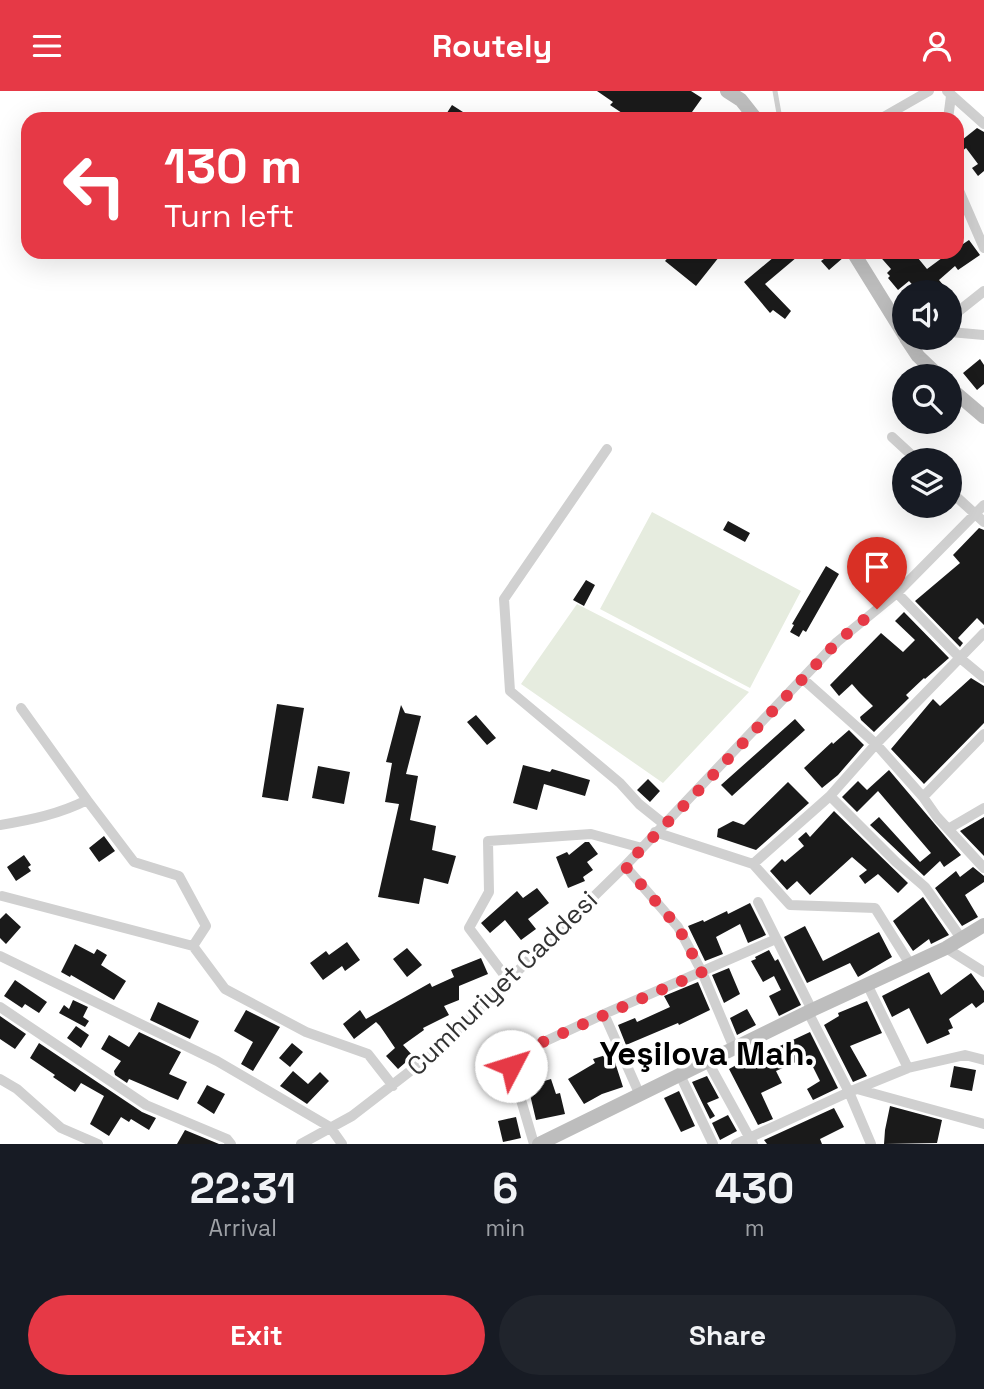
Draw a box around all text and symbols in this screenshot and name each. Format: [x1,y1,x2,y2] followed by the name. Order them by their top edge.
[432,26,552,66] text: Routely
[28,27,66,65] icon: menu
[918,27,956,65] icon: person
[164,135,302,197] text: 130 m
[49,140,140,231] icon: left
[164,196,294,236] text: Turn left
[892,280,962,518] map controls
[892,280,962,350] button: sound
[892,364,962,434] button: search
[892,448,962,518] button: layers
[847,537,907,609] pin
[858,548,896,586] icon: arrive
[399,883,605,1083] street label: Cumhuriyet Caddesi
[474,1029,548,1103] position arrow
[600,1033,814,1075] district label: Yeşilova Mah.
[190,1162,296,1215] text: 22:31
[492,1162,518,1215] text: 6
[715,1162,794,1215] text: 430
[209,1213,277,1243] text: Arrival
[486,1213,525,1243] text: min
[745,1213,764,1243] text: m
[28,1295,485,1375] button: Exit
[499,1295,956,1375] button: Share

